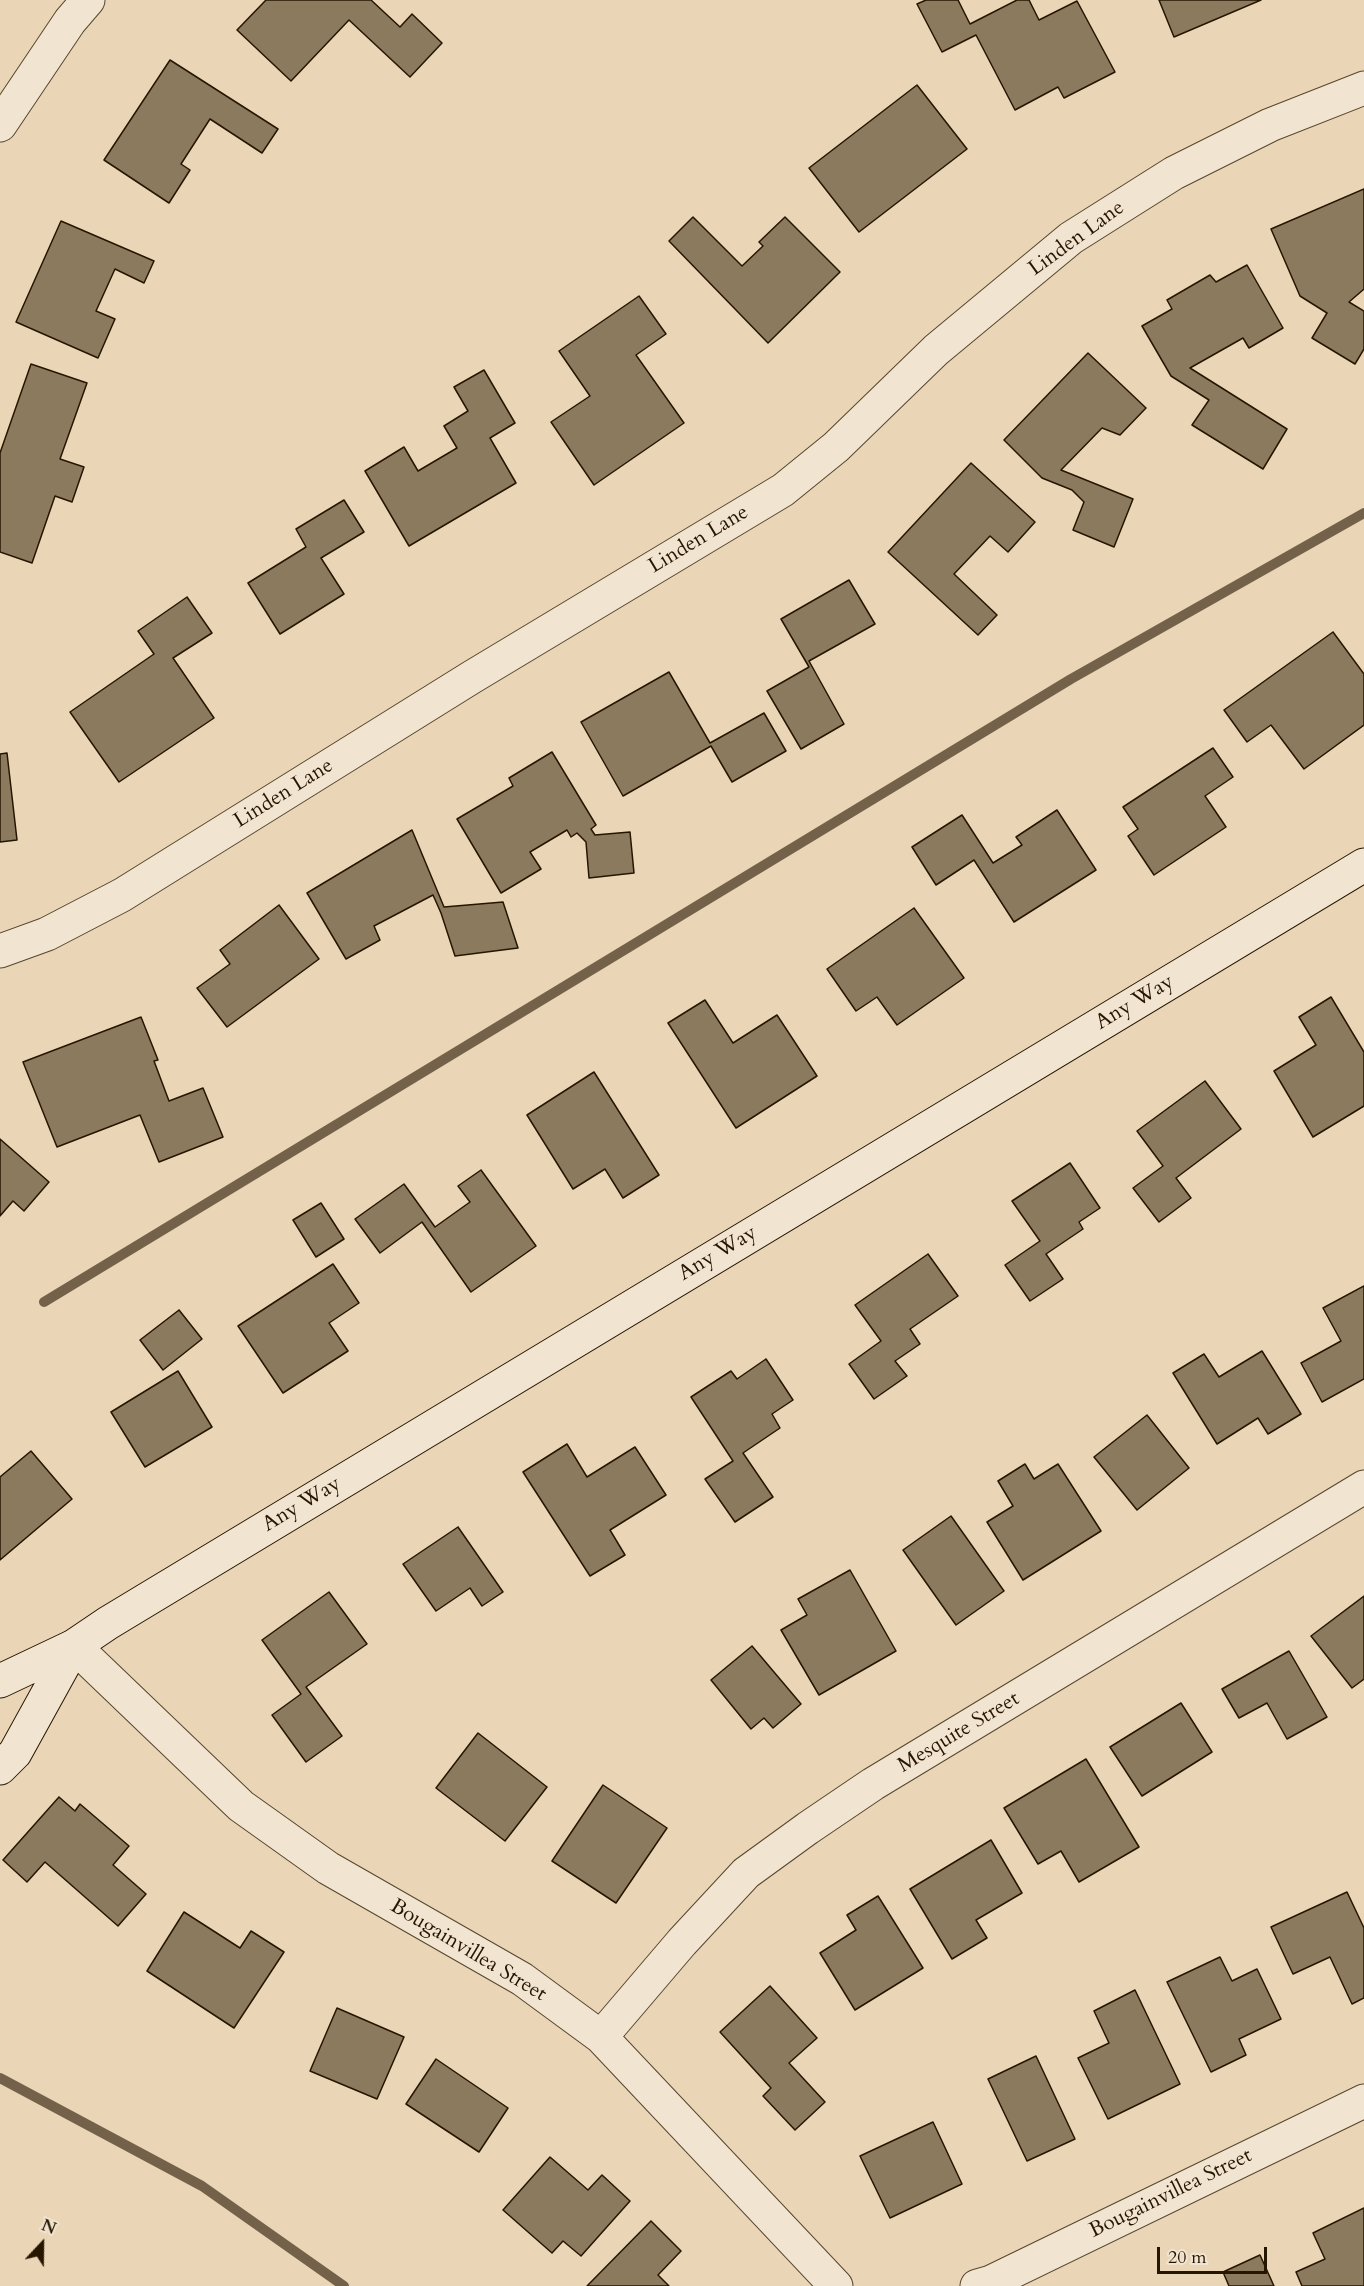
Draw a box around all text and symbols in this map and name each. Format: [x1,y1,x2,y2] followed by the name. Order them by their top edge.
[1024,196,1130,282] street label: Linden Lane
[644,500,754,580] street label: Linden Lane
[230,754,338,834] street label: Linden Lane
[1091,970,1179,1036] street label: Any Way
[674,1221,762,1287] street label: Any Way
[258,1472,346,1538] street label: Any Way
[894,1687,1024,1779] street label: Mesquite Street
[385,1894,551,2008] street label: Bougainvillea Street
[1086,2144,1256,2244] street label: Bougainvillea Street
[12,2214,72,2274] north arrow
[38,2215,59,2240] text: N
[1160,2235,1270,2273] scale bar
[1168,2245,1207,2270] text: 20 m

